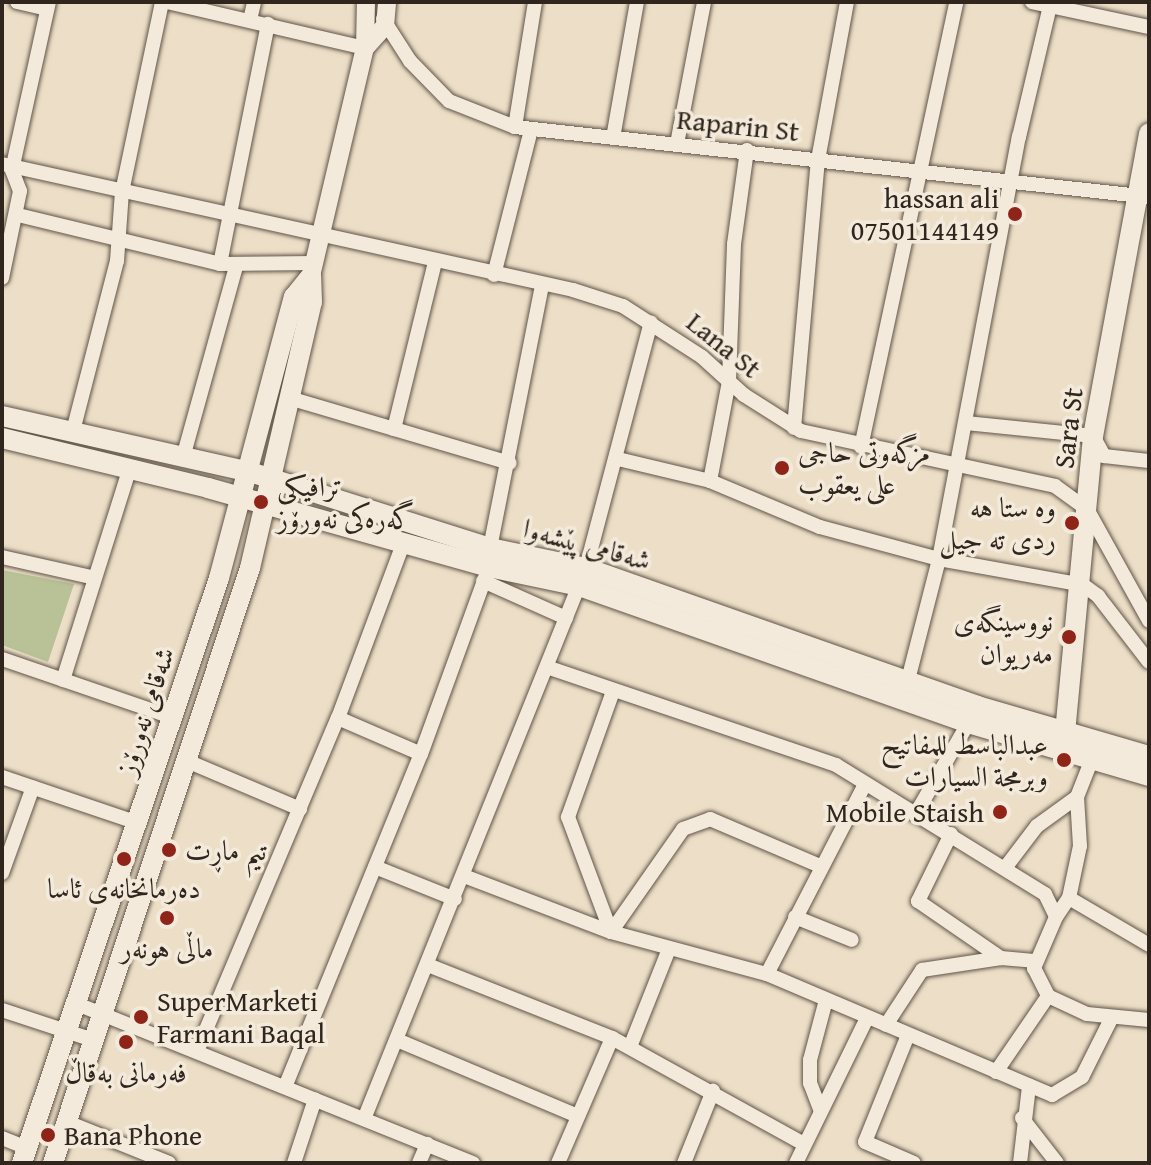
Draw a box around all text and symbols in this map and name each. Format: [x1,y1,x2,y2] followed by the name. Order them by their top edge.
[675,102,801,148] street label: Raparin St
[851,181,999,247] place label: hassan ali 07501144149
[1006,205,1024,223] marker: hassan ali 07501144149
[680,305,768,385] street label: Lana St
[1046,386,1090,470] street label: Sara St
[798,435,930,501] place label: مزگەوتی حاجی علی یعقوب
[773,459,791,477] marker: مزگەوتی حاجی علی یعقوب
[277,469,414,535] place label: ترافیکی گەرەکی نەورۆز
[939,490,1056,556] place label: وه ستا هه ردى ته جيل
[252,493,270,511] marker: ترافیکی گەرەکی نەورۆز
[519,511,655,577] street label: شەقامی پێشەوا
[1063,514,1081,532] marker: وه ستا هه ردى ته جيل
[953,604,1053,670] place label: نووسینگەی مەریوان
[1060,628,1078,646] marker: نووسینگەی مەریوان
[109,643,181,779] street label: شەقامی نەورۆز
[881,727,1048,793] place label: عبدالباسط للمفاتيح وبرمجة السيارات
[1055,751,1073,769] marker: عبدالباسط للمفاتيح وبرمجة السيارات
[826,795,984,829] place label: Mobile Staish
[991,803,1009,821] marker: Mobile Staish
[185,833,267,867] place label: تیم ماڕت
[160,841,178,859] marker: تیم ماڕت
[115,850,133,868] marker: دەرمانخانەی ئاسا
[47,871,201,905] place label: دەرمانخانەی ئاسا
[158,909,176,927] marker: ماڵی هونەر
[121,931,213,965] place label: ماڵی هونەر
[157,984,325,1050] place label: SuperMarketi Farmani Baqal
[132,1008,150,1026] marker: SuperMarketi Farmani Baqal
[117,1033,135,1051] marker: فەرمانی بەقاڵ
[65,1055,187,1089] place label: فەرمانی بەقاڵ
[64,1118,202,1152] place label: Bana Phone
[39,1126,57,1144] marker: Bana Phone

